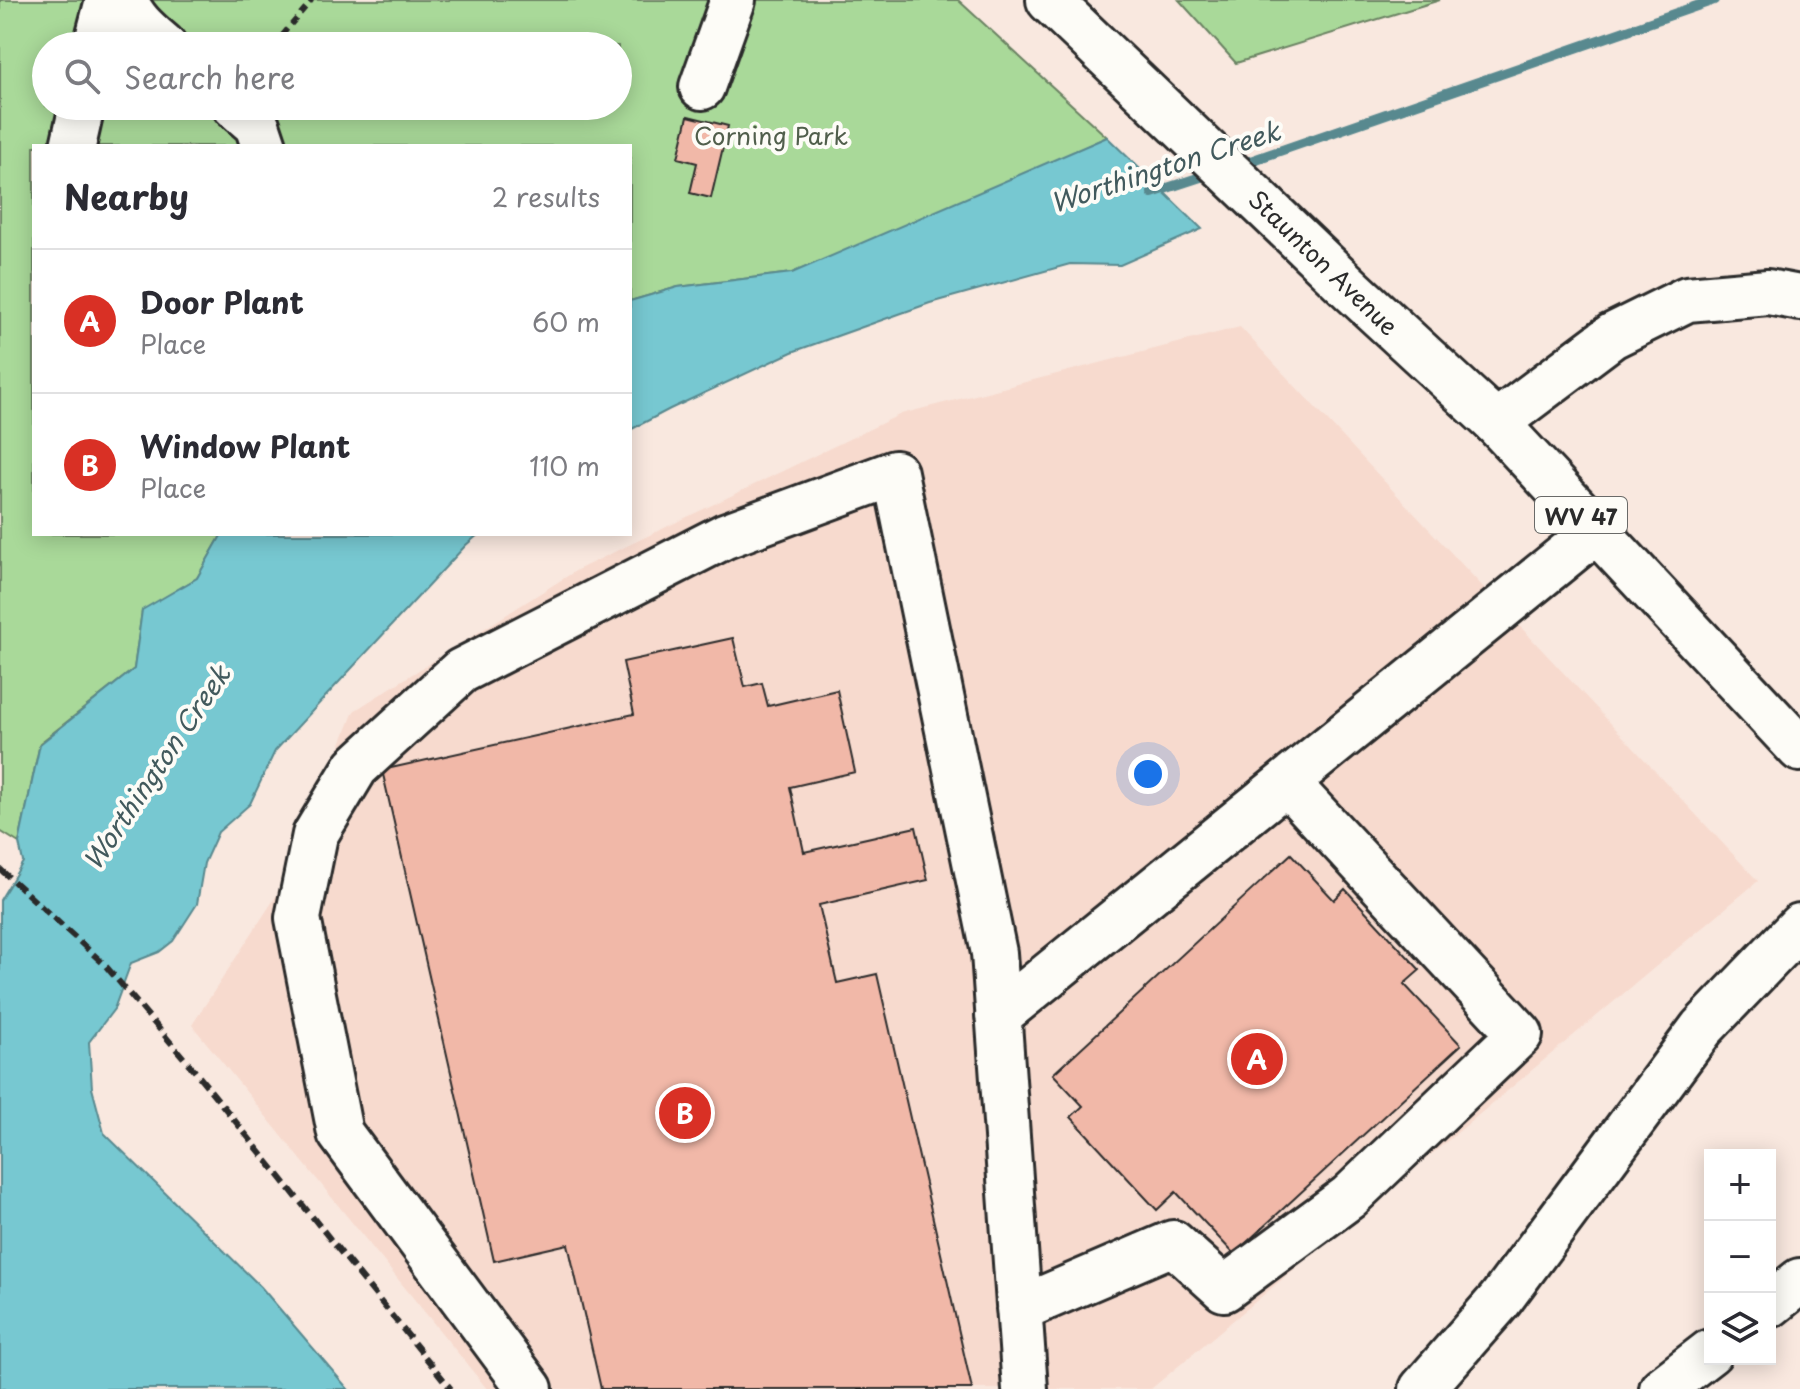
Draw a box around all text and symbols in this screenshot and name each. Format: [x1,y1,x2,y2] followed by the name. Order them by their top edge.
[32,32,632,120] search box
[60,54,104,98] icon: search
[124,54,296,99] text: Search here
[1045,110,1286,222] water label: Worthington Creek
[694,117,848,153] park label: Corning Park
[64,170,189,222] text: Nearby
[492,177,600,216] text: 2 results
[1241,181,1407,343] street label: Staunton Avenue
[140,279,304,324] text: Door Plant
[80,302,100,341] text: A
[532,302,600,341] text: 60 m
[140,324,206,363] text: Place
[140,423,351,468] text: Window Plant
[81,446,99,485] text: B
[529,446,600,485] text: 110 m
[140,468,206,507] text: Place
[1535,497,1627,533] road number: WV 47
[73,656,240,877] water label: Worthington Creek
[1128,754,1168,794] your location
[1231,1029,1283,1089] pin: A
[659,1083,711,1143] pin: B
[1704,1149,1776,1365] map controls
[1704,1149,1776,1221] button: +
[1704,1221,1776,1293] button: −
[1704,1293,1776,1365] button: layers

